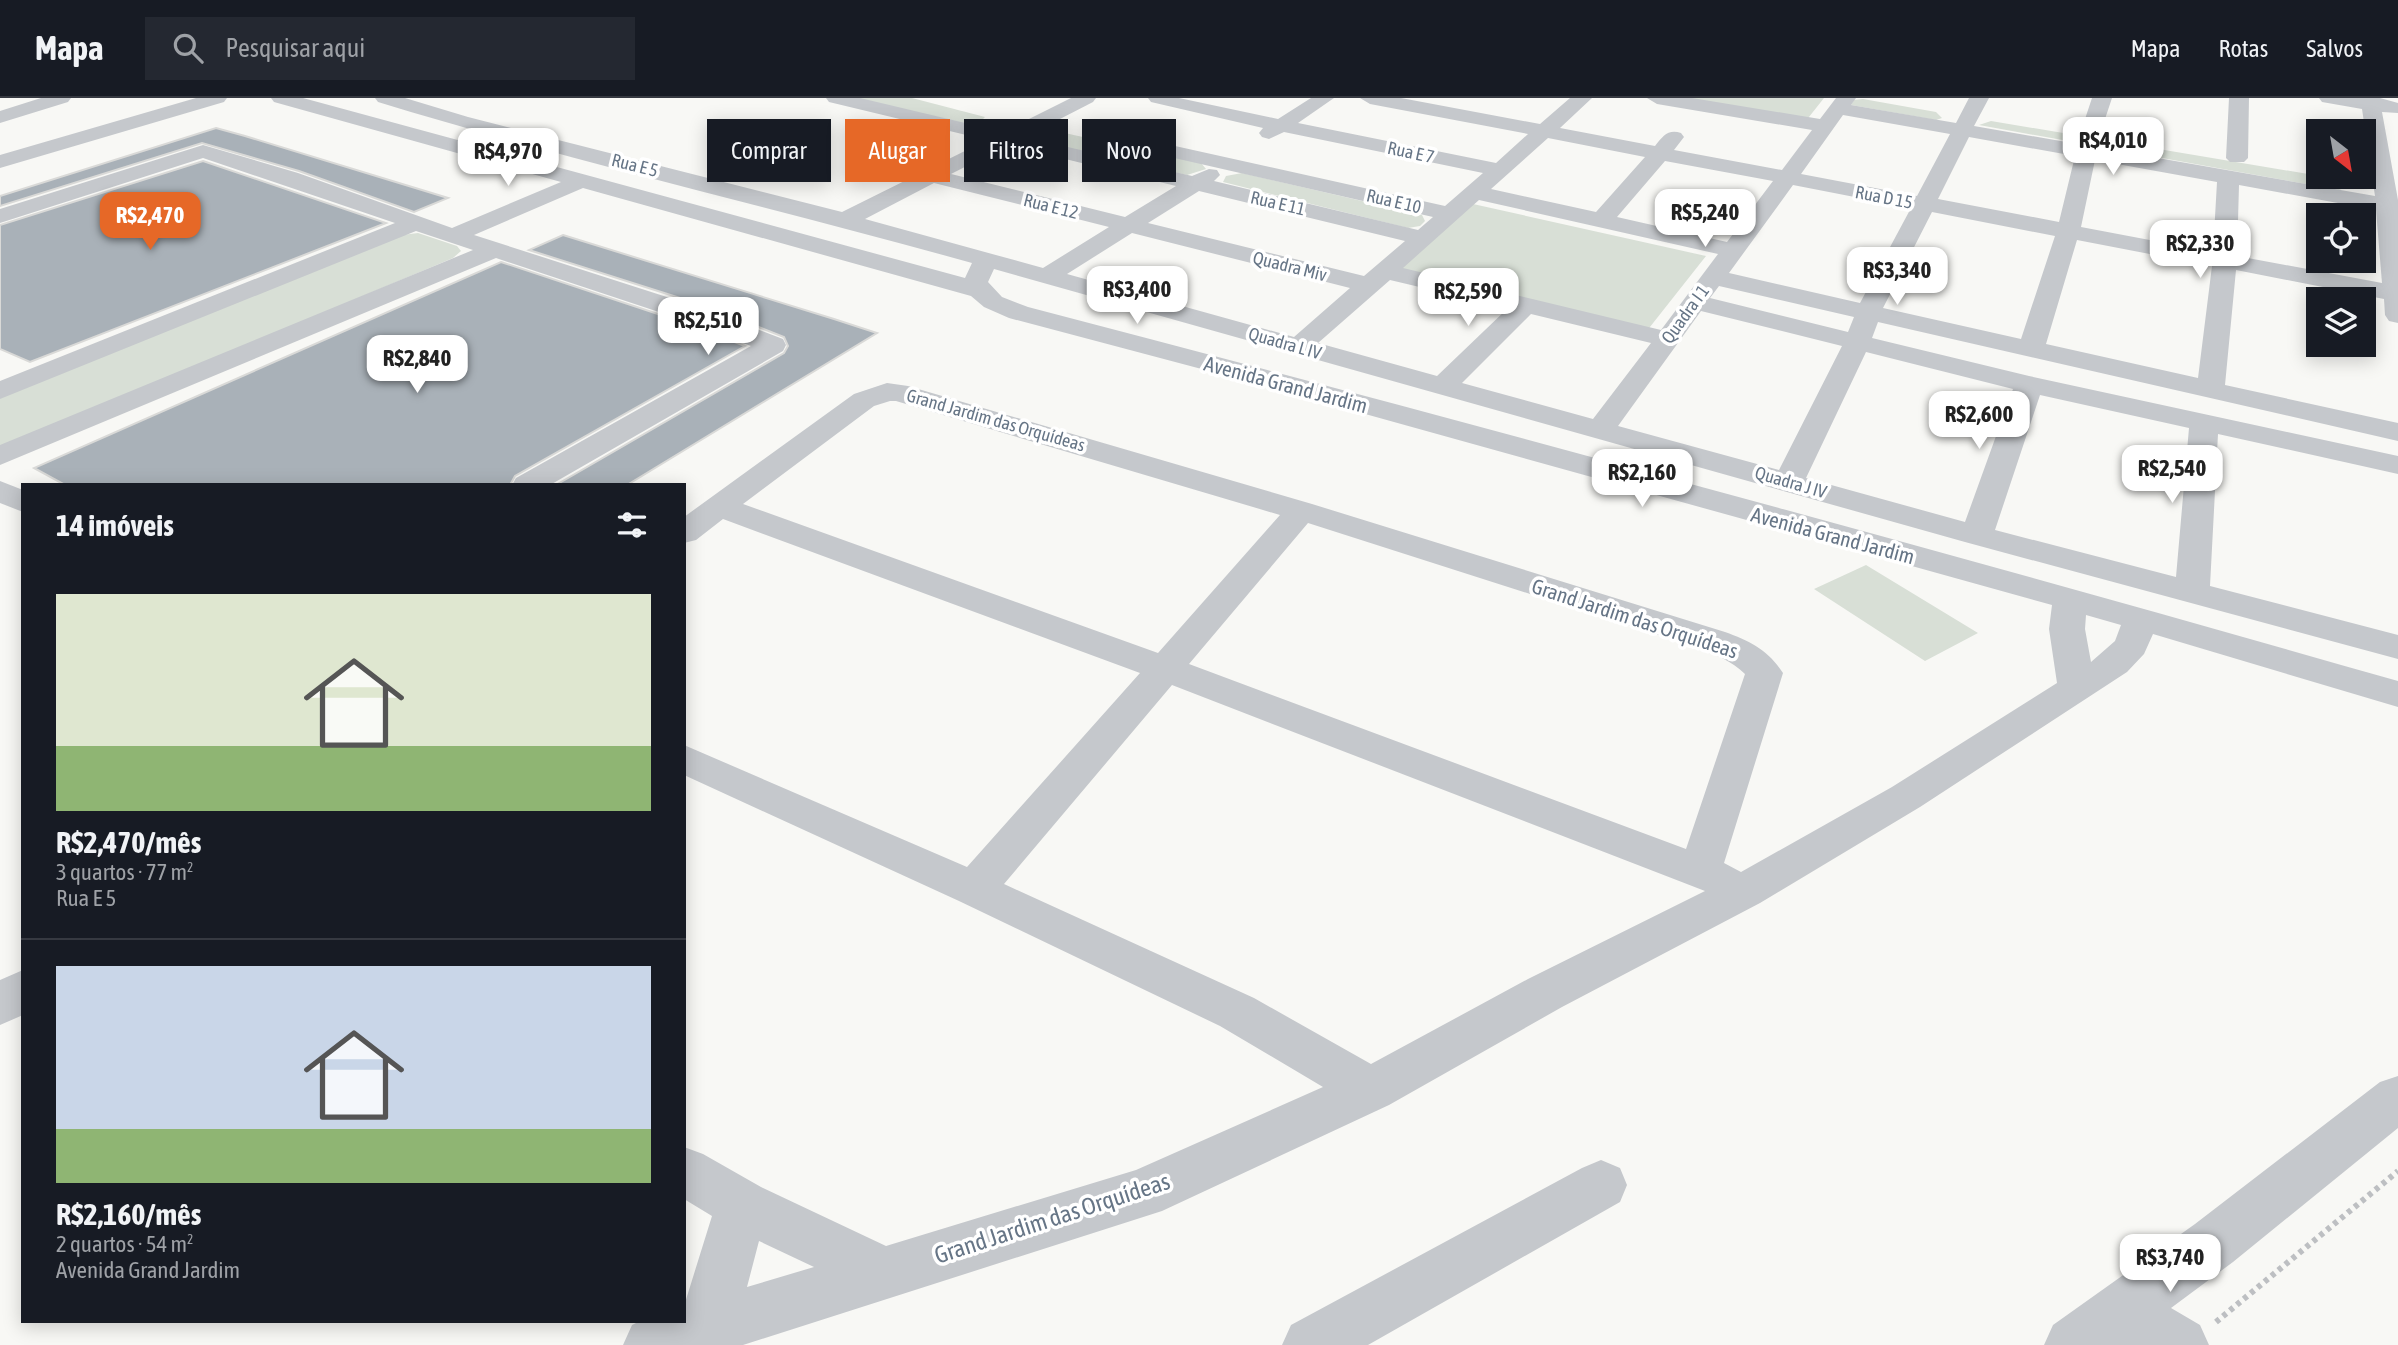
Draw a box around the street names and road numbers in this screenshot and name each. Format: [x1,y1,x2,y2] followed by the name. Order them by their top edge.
[1386,137,1436,167] street label: Rua E 7
[610,149,660,181] street label: Rua E 5
[1854,181,1914,213] street label: Rua D 15
[1365,185,1423,217] street label: Rua E 10
[1249,187,1307,219] street label: Rua E 11
[1021,189,1081,223] street label: Rua E 12
[1251,247,1329,285] street label: Quadra Miv
[1657,281,1713,347] street label: Quadra I 1
[1246,323,1324,363] street label: Quadra L IV
[1202,351,1370,417] street label: Avenida Grand Jardim
[904,384,1088,456] street label: Grand Jardim das Orquídeas
[1753,462,1829,502] street label: Quadra J IV
[1749,502,1917,568] street label: Avenida Grand Jardim
[1529,573,1741,663] street label: Grand Jardim das Orquídeas
[931,1167,1173,1269] street label: Grand Jardim das Orquídeas

